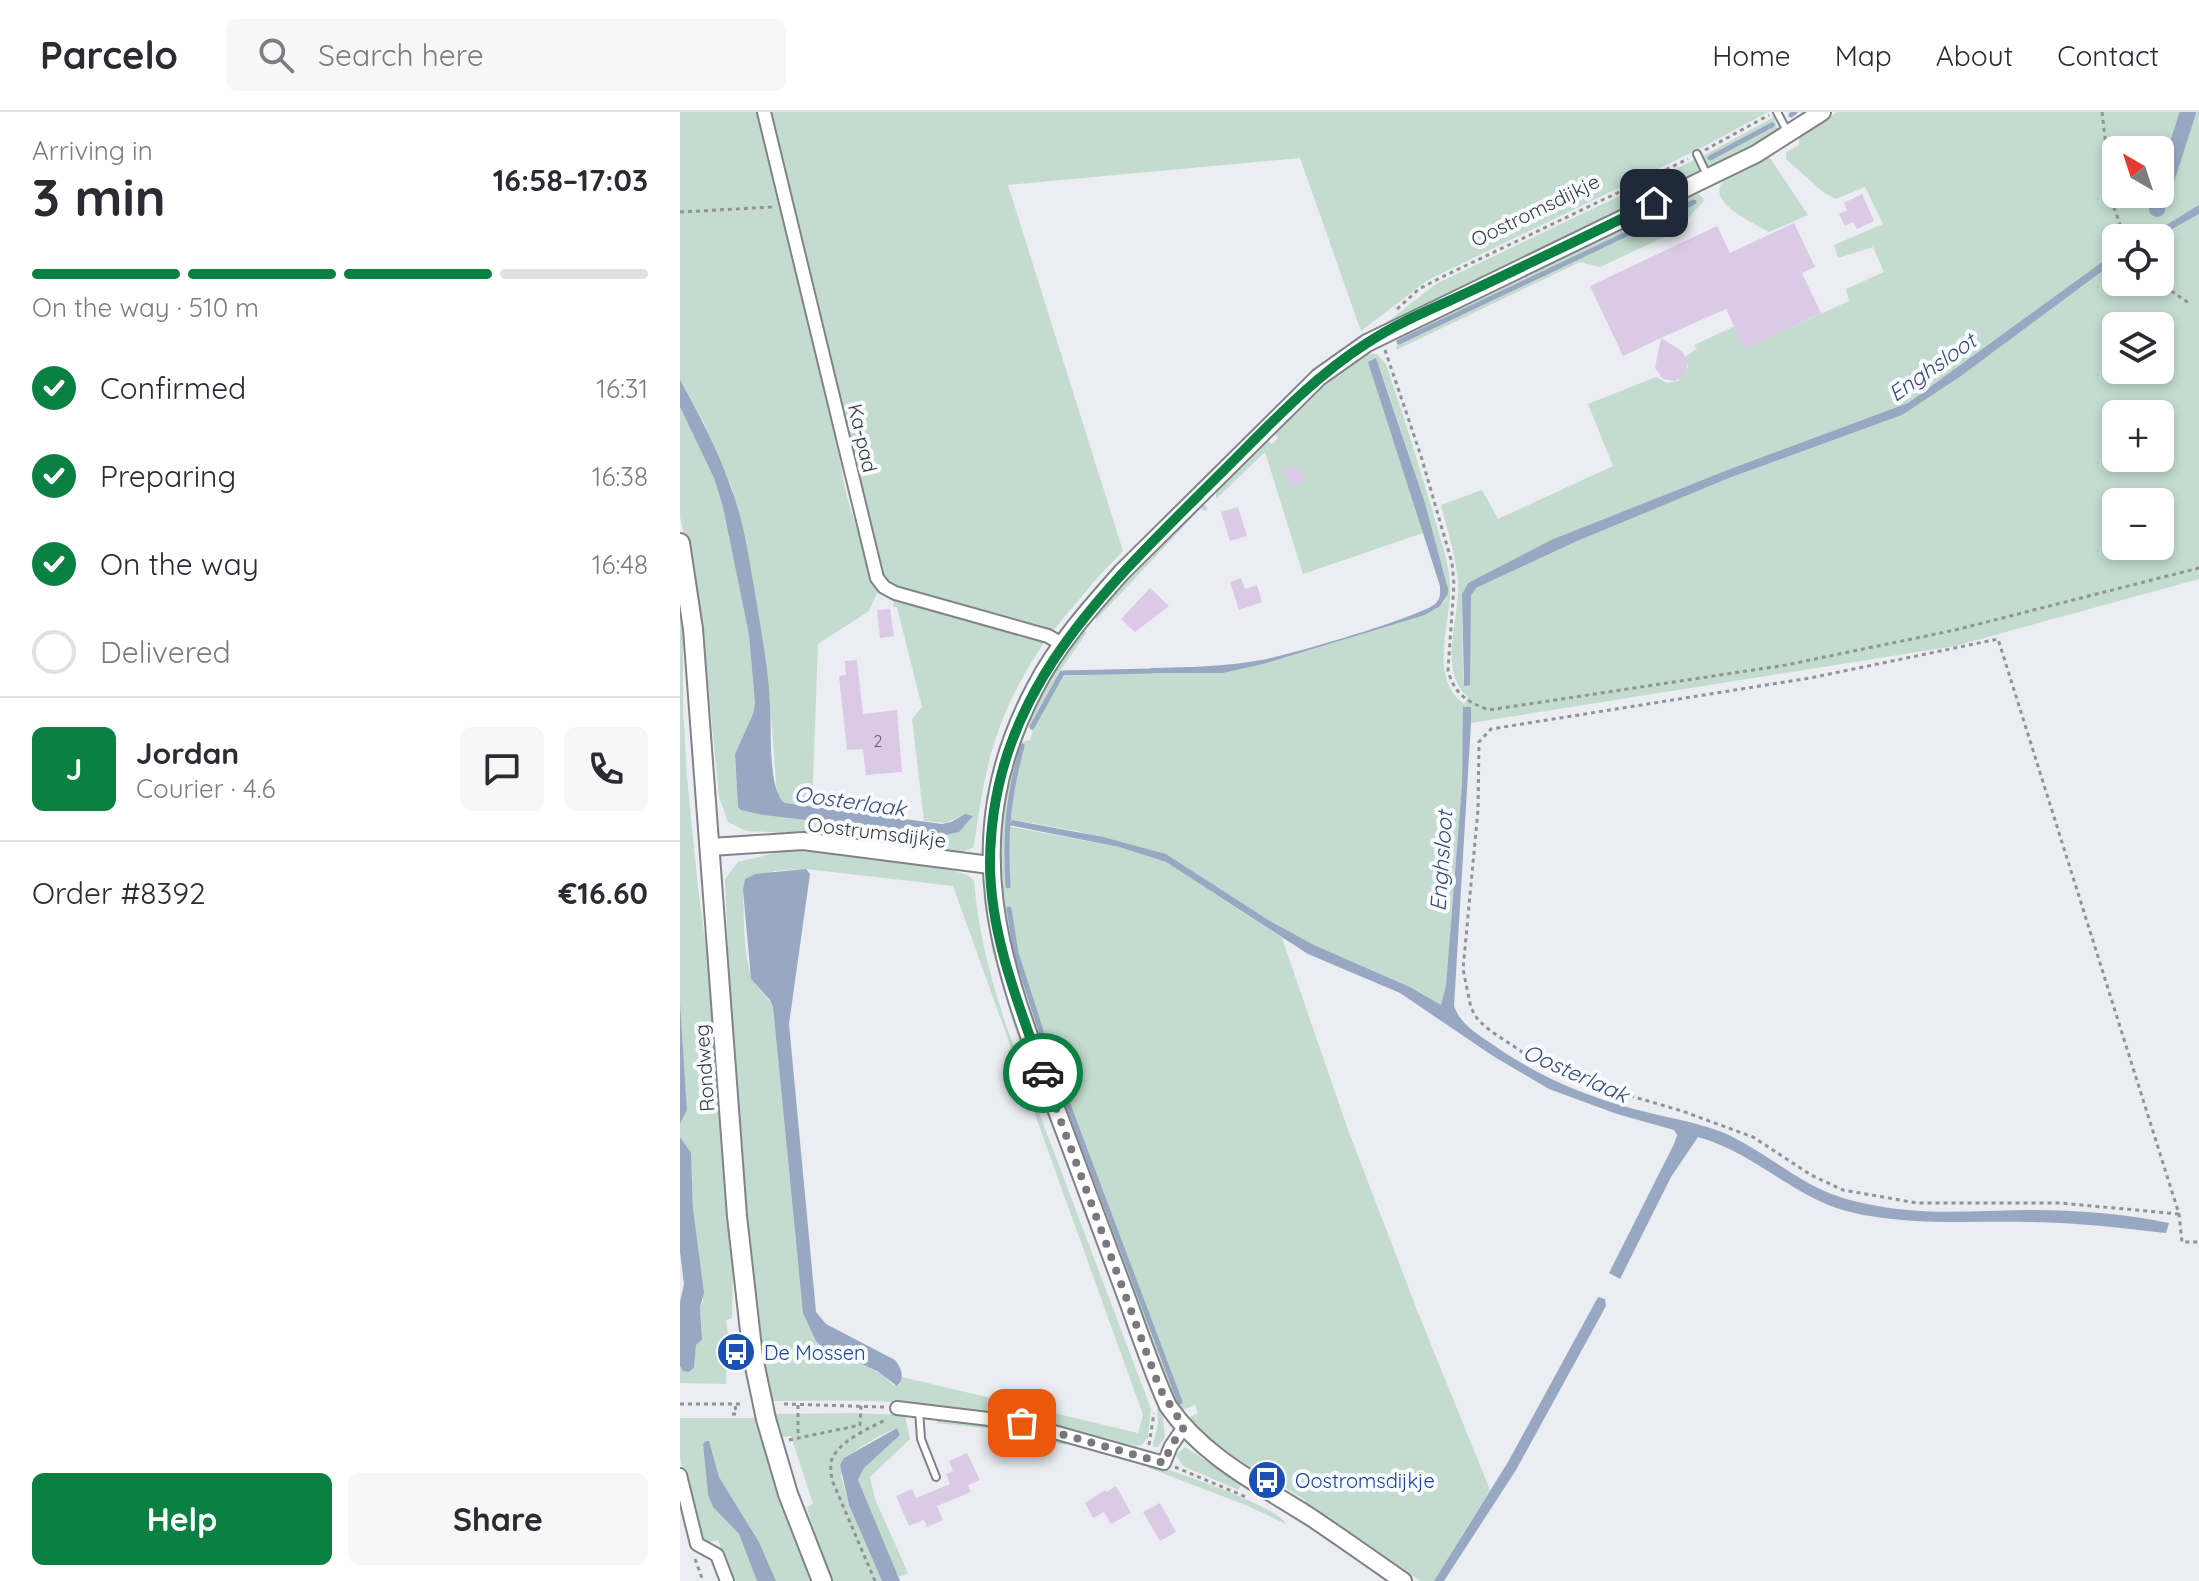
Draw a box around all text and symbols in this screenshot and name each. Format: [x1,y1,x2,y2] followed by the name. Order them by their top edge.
[226,19,786,91] search box
[40,31,178,79] text: Parcelo
[254,33,298,77] icon: search
[318,36,484,74] text: Search here
[1712,38,1791,73] text: Home
[1835,38,1892,73] text: Map
[1936,38,2013,73] text: About
[2057,38,2159,73] text: Contact
[32,134,153,167] text: Arriving in
[2102,136,2174,208] north arrow
[2102,136,2174,560] map controls
[493,161,648,199] text: 16:58–17:03
[32,164,166,229] text: 3 min
[1467,168,1603,252] street label: Oostromsdijkje
[1620,169,1688,237] pin
[1632,181,1676,225] icon: home
[2102,224,2174,296] button: locate
[32,291,259,324] text: On the way · 510 m
[2102,312,2174,384] button: layers
[1883,325,1983,407] water label: Enghsloot
[32,366,76,410] icon: check
[100,369,246,407] text: Confirmed
[596,372,648,405] text: 16:31
[2102,400,2174,472] button: +
[843,401,883,475] street label: Ka-pad
[32,454,76,498] icon: check
[100,457,236,495] text: Preparing
[592,460,648,493] text: 16:38
[2102,488,2174,560] button: −
[32,542,76,586] icon: check
[100,545,259,583] text: On the way
[592,548,648,581] text: 16:48
[100,633,231,671] text: Delivered
[460,727,544,811] button: chat
[564,727,648,811] button: phone
[874,731,883,751] house number: 2
[136,734,239,772] text: Jordan
[66,750,82,788] text: J
[136,772,275,805] text: Courier · 4.6
[792,779,910,823] water label: Oosterlaak
[1424,807,1459,912] water label: Enghsloot
[806,811,948,853] street label: Oostrumsdijkje
[32,874,206,912] text: Order #8392
[558,874,648,912] text: €16.60
[688,1023,720,1113] street label: Rondweg
[1003,1033,1083,1113] courier
[1519,1037,1635,1110] water label: Oosterlaak
[1021,1051,1065,1095] icon: car
[715,1331,757,1373] bus stop icon: De Mossen
[764,1340,866,1365] place label: De Mossen
[988,1389,1056,1457] pin
[1000,1401,1044,1445] icon: bag
[1246,1459,1288,1501] bus stop icon: Oostromsdijkje
[1295,1468,1435,1493] place label: Oostromsdijkje
[32,1473,332,1565] button: Help
[348,1473,648,1565] button: Share

